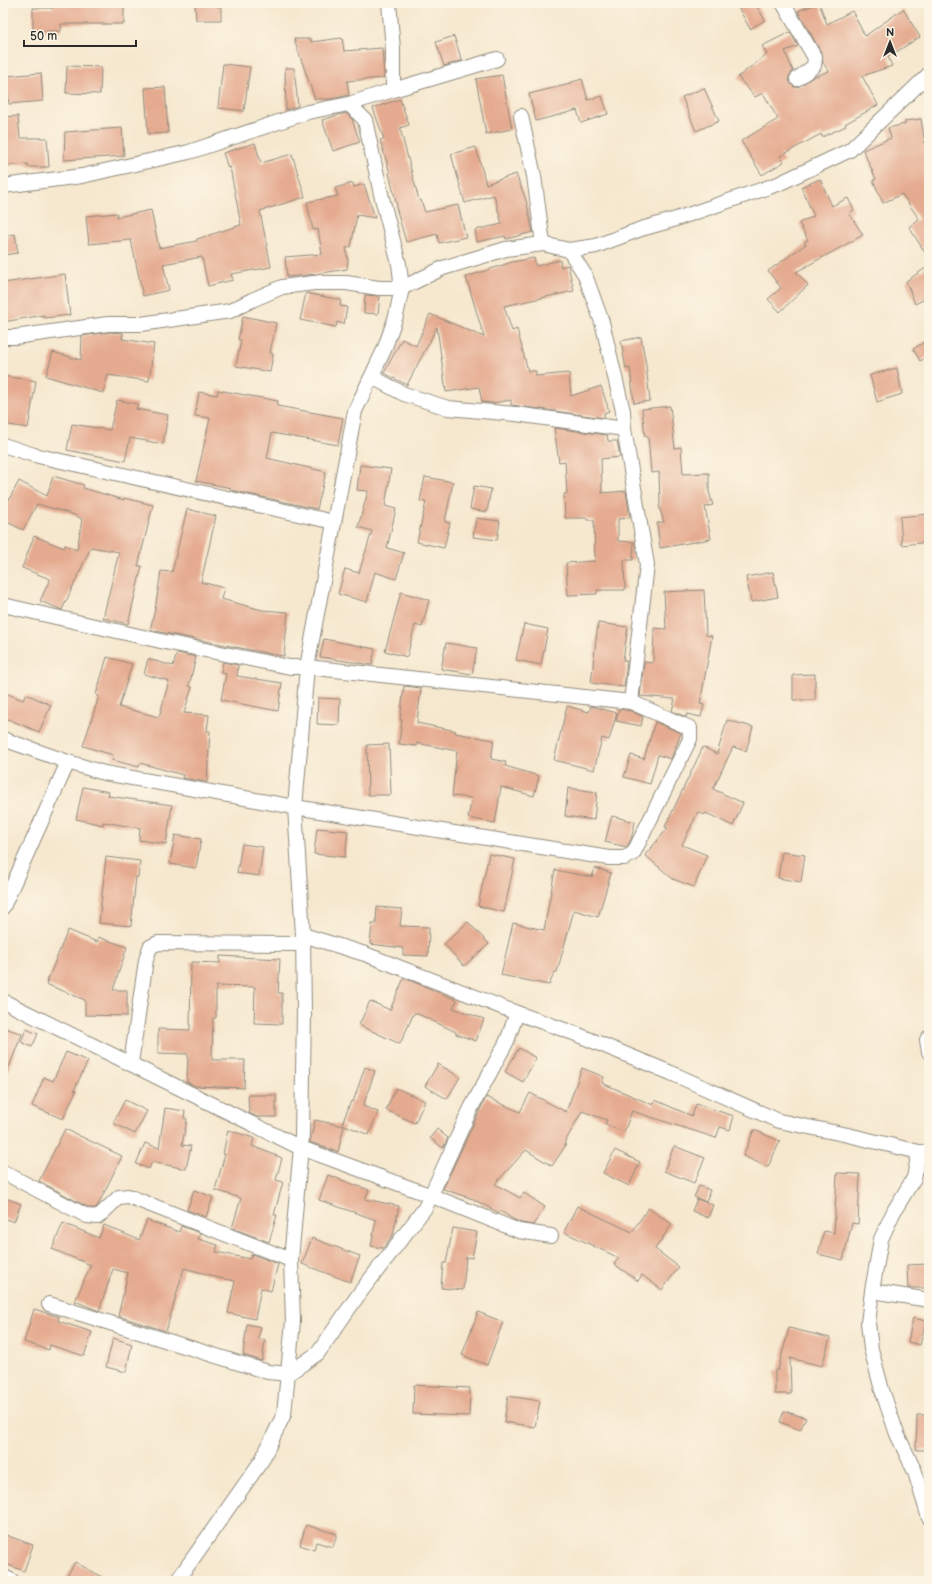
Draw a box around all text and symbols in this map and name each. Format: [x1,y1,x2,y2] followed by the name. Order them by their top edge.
[24,22,136,48] scale bar
[870,22,910,62] north arrow
[886,26,894,39] text: N
[30,29,57,44] text: 50 m

